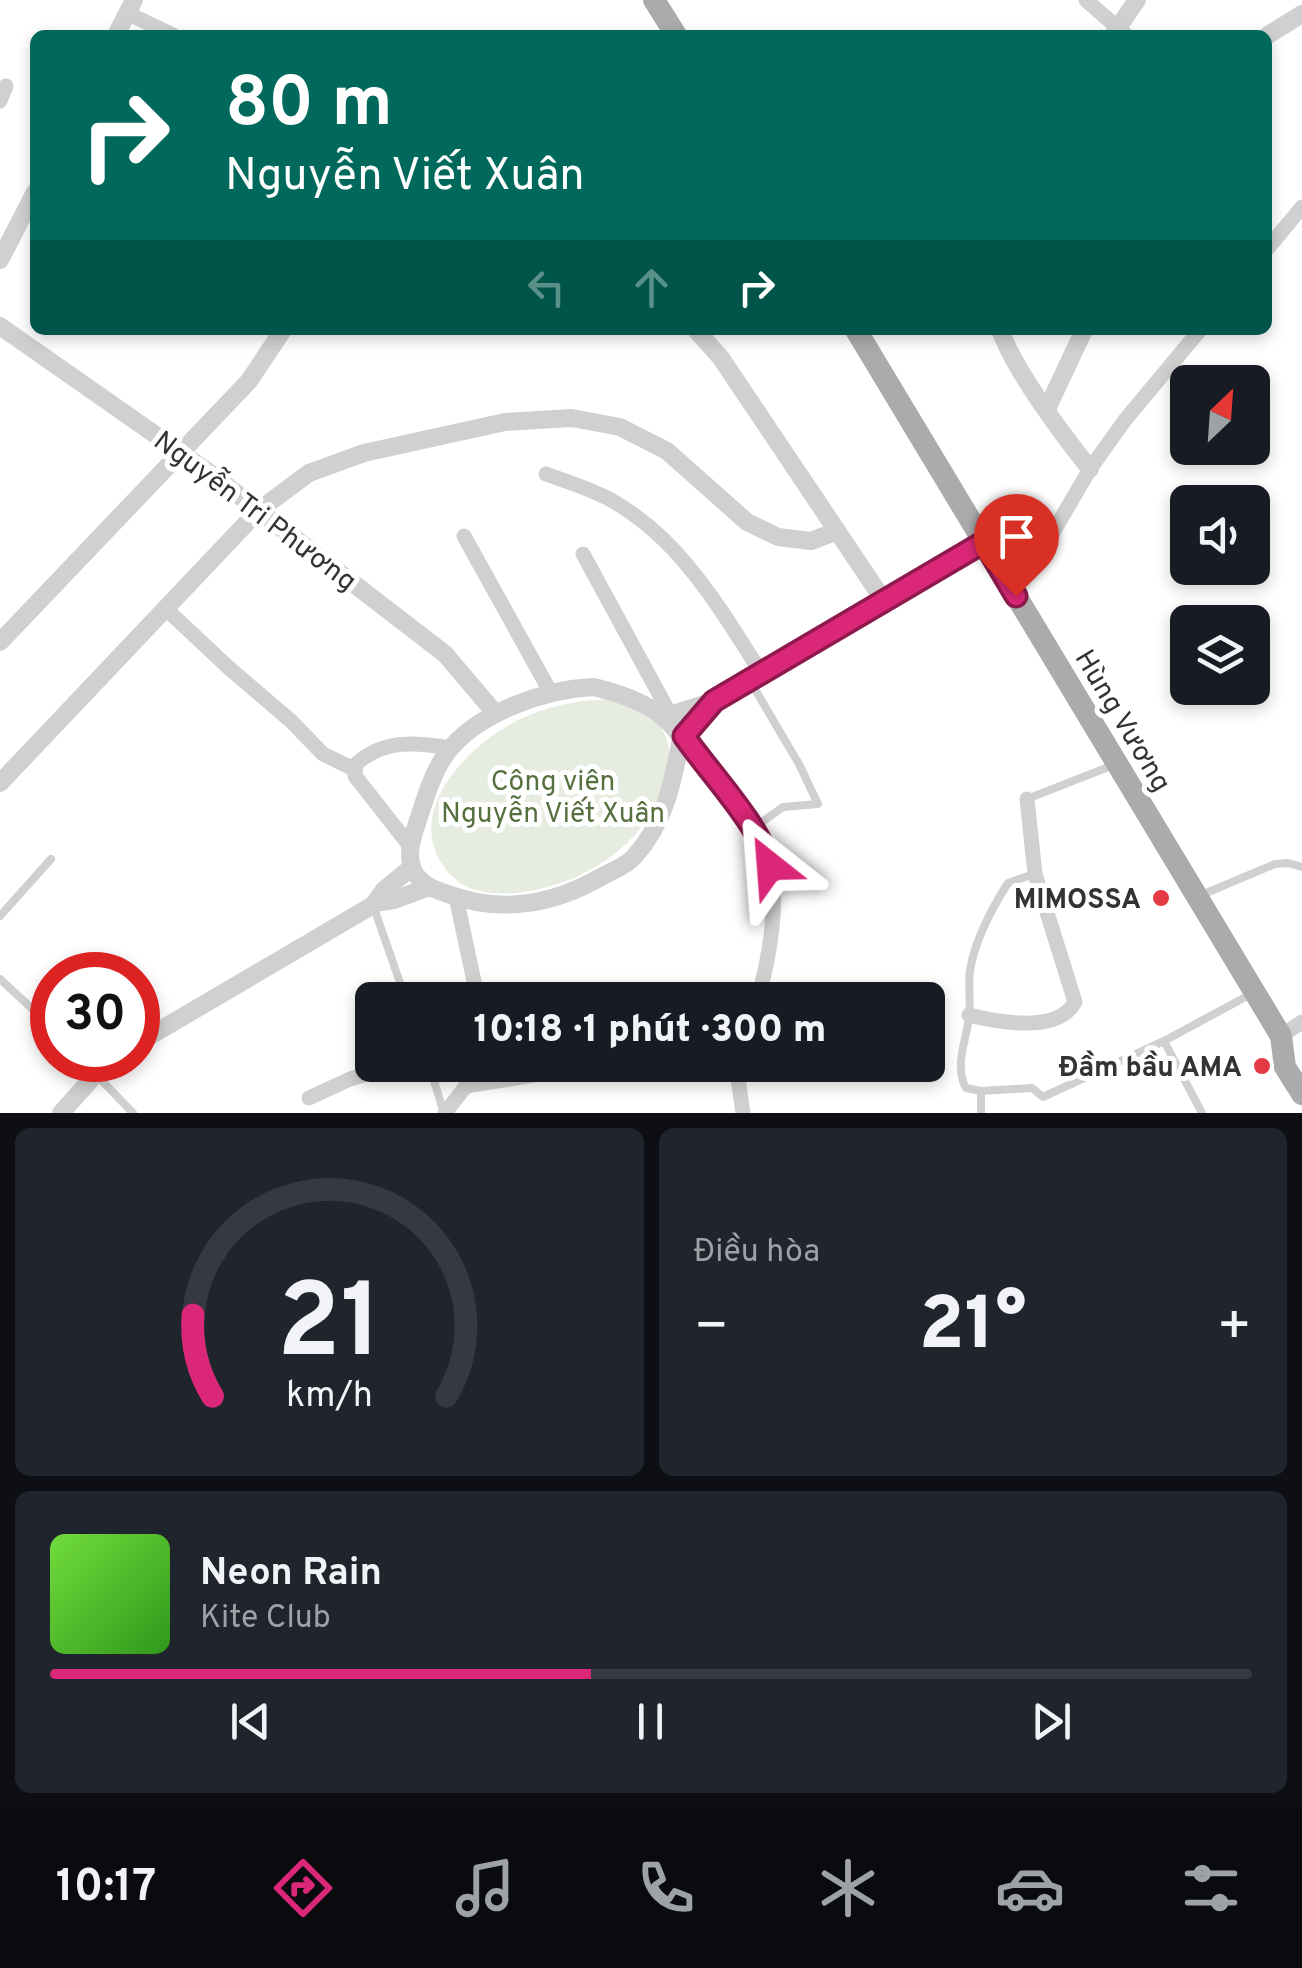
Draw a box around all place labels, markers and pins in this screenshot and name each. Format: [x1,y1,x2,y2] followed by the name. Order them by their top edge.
[974,494,1059,597] pin
[1014,883,1141,919] place label: MIMOSSA
[1150,887,1172,909] marker: MIMOSSA
[1059,1050,1242,1087] place label: Đầm bầu AMA
[1251,1055,1273,1077] marker: Đầm bầu AMA

